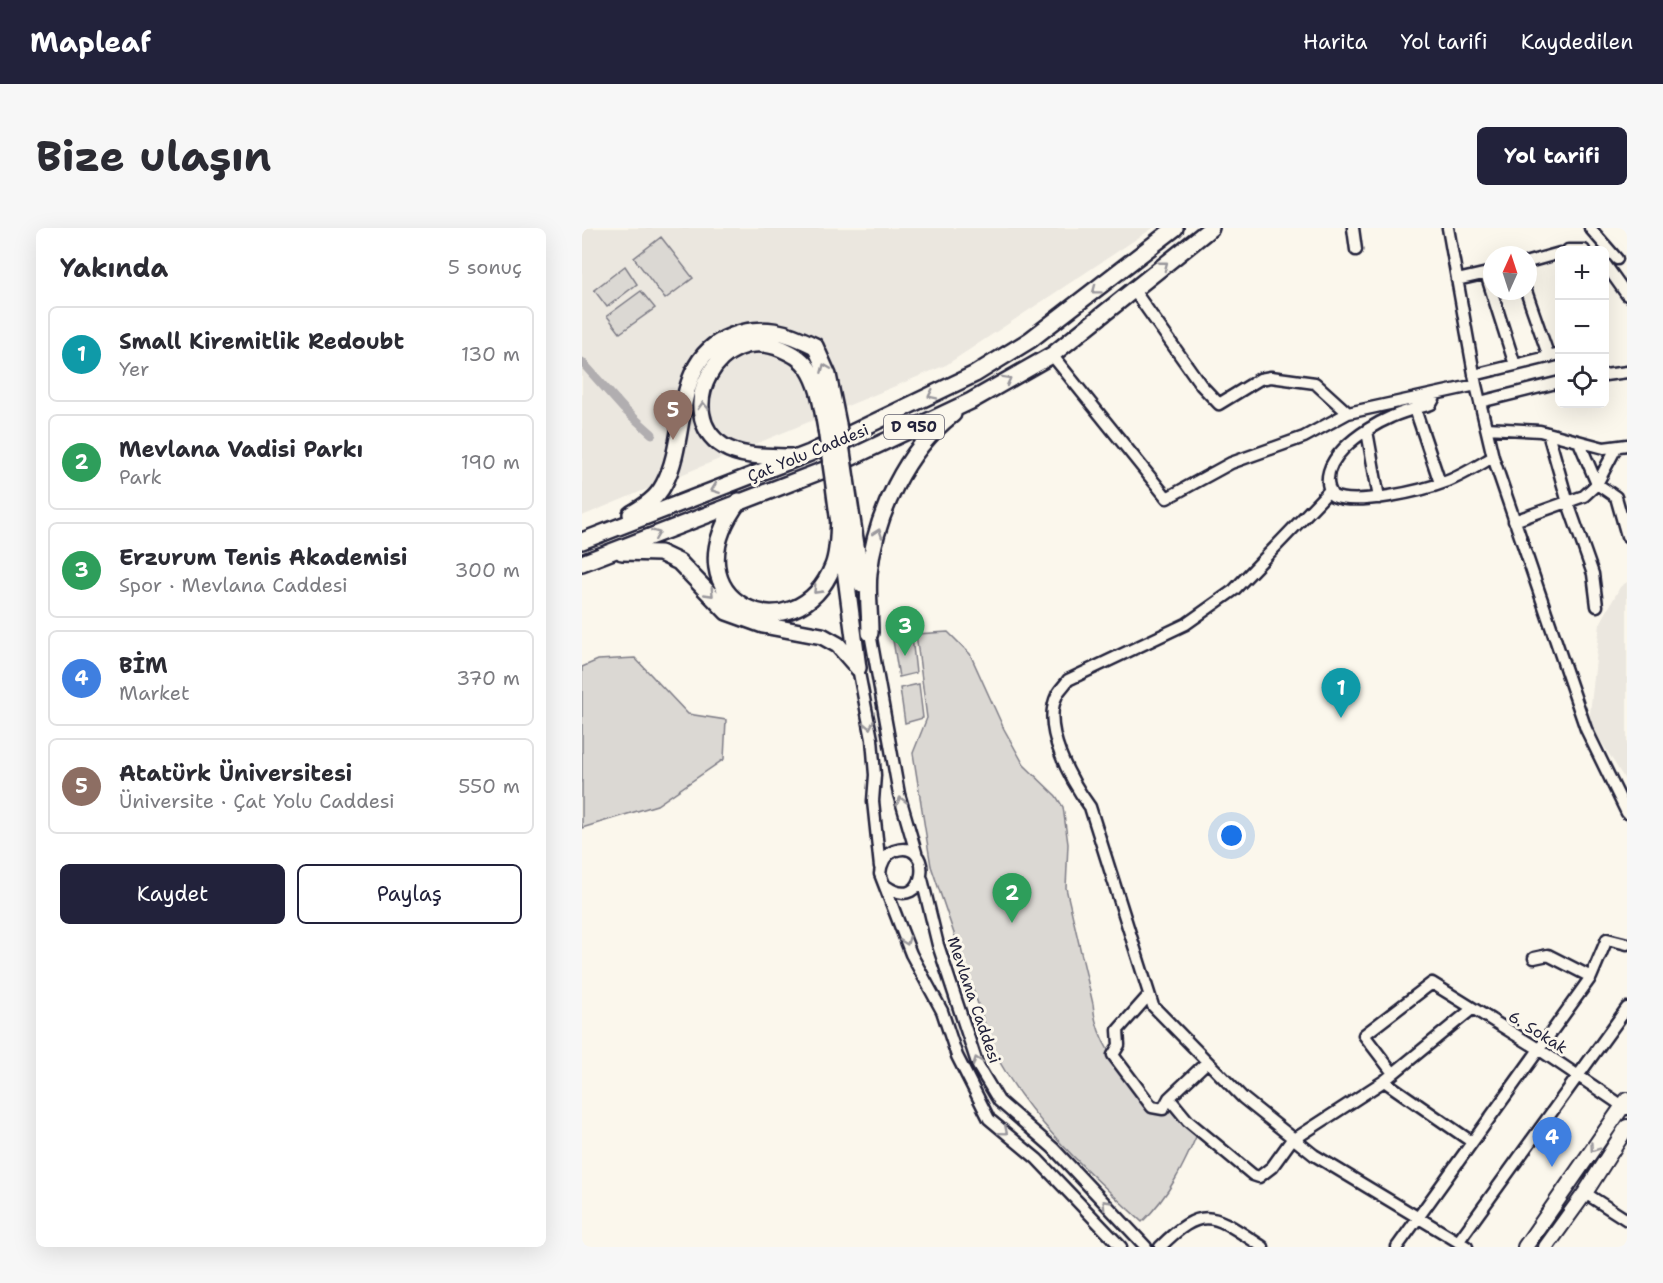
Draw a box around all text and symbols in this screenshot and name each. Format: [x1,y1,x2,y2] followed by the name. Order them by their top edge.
[30,23,151,61] text: Mapleaf
[1303,28,1368,56] text: Harita
[1401,28,1488,56] text: Yol tarifi
[1521,28,1633,56] text: Kaydedilen
[1477,127,1627,185] button: Yol tarifi
[36,128,271,184] text: Bize ulaşın
[1483,246,1537,300] north arrow
[1555,246,1609,408] map controls
[1555,246,1609,300] button: +
[60,250,168,285] text: Yakında
[448,254,522,280] text: 5 sonuç
[1157,262,1168,273] one-way arrow
[1092,283,1103,294] one-way arrow
[1555,300,1609,354] button: −
[119,327,404,356] text: Small Kiremitlik Redoubt
[77,341,86,367] text: 1
[461,341,520,367] text: 130 m
[1555,354,1609,408] button: locate
[119,356,149,382] text: Yer
[820,363,832,374] one-way arrow
[1001,376,1011,387] one-way arrow
[927,387,938,399] one-way arrow
[654,390,692,440] pin: 5
[697,402,709,411] one-way arrow
[884,415,944,439] road number: D 950
[744,419,872,487] street label: Çat Yolu Caddesi
[119,435,363,464] text: Mevlana Vadisi Parkı
[75,449,89,475] text: 2
[461,449,520,475] text: 190 m
[119,464,162,490] text: Park
[710,482,721,494] one-way arrow
[870,528,883,539] one-way arrow
[650,529,661,541] one-way arrow
[119,543,408,572] text: Erzurum Tenis Akademisi
[75,557,89,583] text: 3
[454,557,520,583] text: 300 m
[119,572,348,598] text: Spor · Mevlana Caddesi
[814,582,825,593] one-way arrow
[703,586,714,597] one-way arrow
[886,606,924,656] pin: 3
[119,651,168,680] text: BİM
[75,665,89,691] text: 4
[456,665,520,691] text: 370 m
[1322,668,1360,718] pin: 1
[119,680,190,706] text: Market
[862,720,875,730] one-way arrow
[119,759,352,788] text: Atatürk Üniversitesi
[75,773,88,799] text: 5
[458,773,520,799] text: 550 m
[119,788,395,814] text: Üniversite · Çat Yolu Caddesi
[896,796,908,807] one-way arrow
[1217,821,1246,850] your location
[60,864,285,924] button: Kaydet
[297,864,522,924] button: Paylaş
[992,874,1032,923] pin: 2
[942,934,1006,1066] street label: Mevlana Caddesi
[899,935,911,946] one-way arrow
[1504,1006,1572,1058] street label: 6. Sokak
[972,1056,984,1067] one-way arrow
[1532,1118,1572,1167] pin: 4
[997,1124,1008,1135] one-way arrow
[1590,1141,1601,1152] one-way arrow
[1102,1201,1113,1211] one-way arrow

